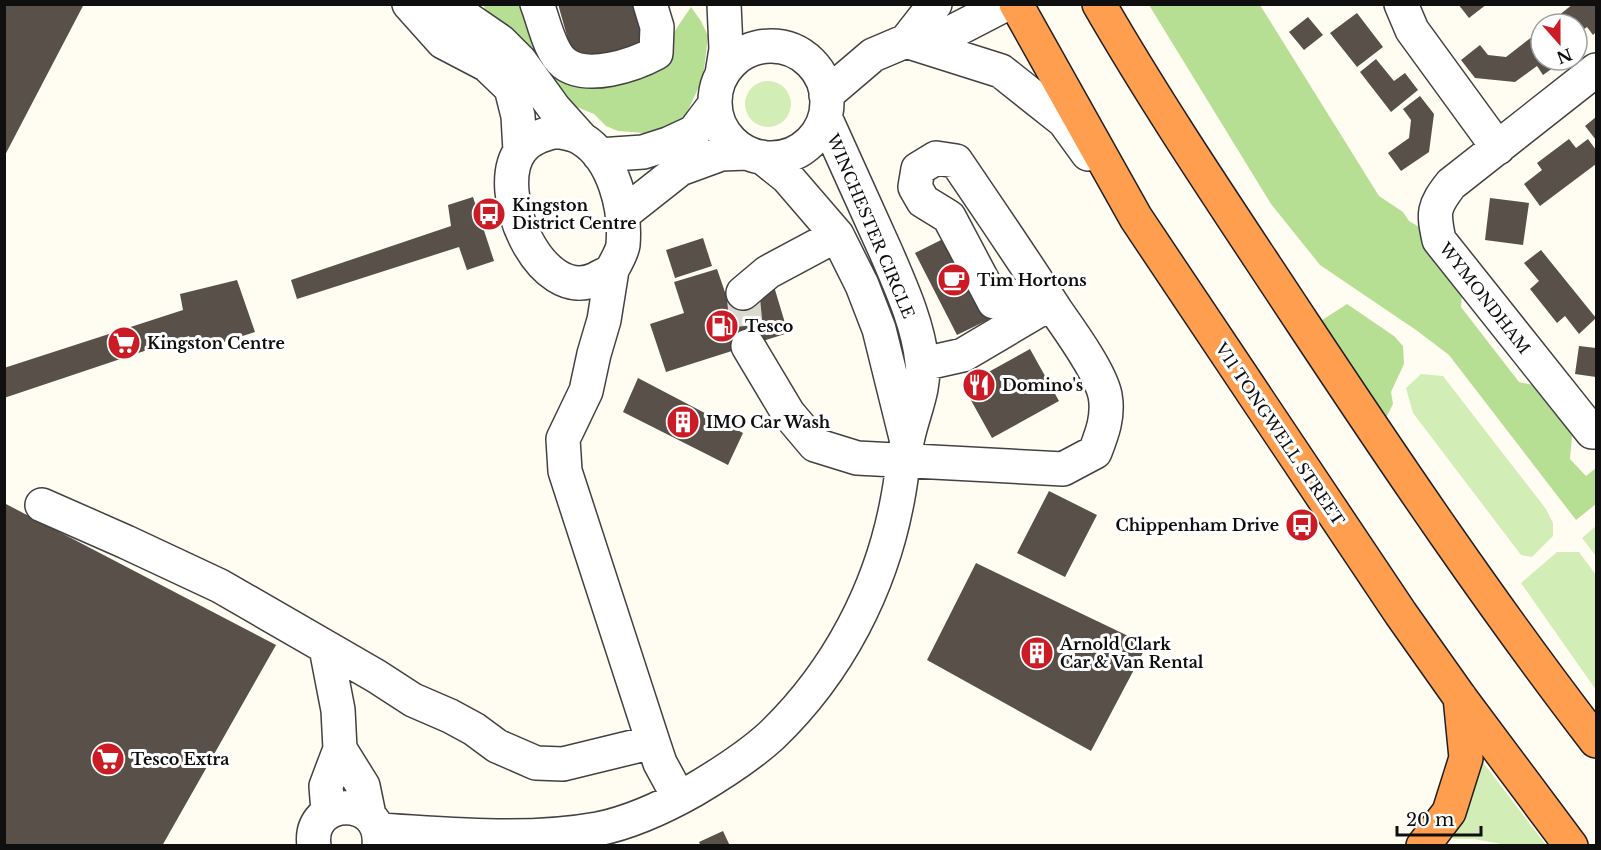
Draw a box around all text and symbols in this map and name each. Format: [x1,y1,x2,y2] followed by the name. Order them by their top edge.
[1529,12,1589,72] north arrow
[1554,44,1575,68] text: N
[823,130,919,321] street label: WINCHESTER CIRCLE
[512,195,637,233] place label: Kingston District Centre
[471,196,507,232] bus stop icon: Kingston District Centre
[1435,238,1535,358] street label: WYMONDHAM
[936,262,972,298] cafe icon: Tim Hortons
[977,270,1087,290] place label: Tim Hortons
[704,308,740,344] fuel station icon: Tesco
[745,316,793,336] place label: Tesco
[106,325,142,361] supermarket icon: Kingston Centre
[147,333,285,353] place label: Kingston Centre
[1211,338,1349,529] street label: V11 TONGWELL STREET
[961,367,997,403] restaurant icon: Domino's
[1002,375,1083,395] place label: Domino's
[665,404,701,440] building icon: IMO Car Wash
[706,412,831,432] place label: IMO Car Wash
[1284,507,1320,543] bus stop icon: Chippenham Drive
[1115,515,1279,535] place label: Chippenham Drive
[1059,634,1204,672] place label: Arnold Clark Car & Van Rental
[1019,635,1055,671] building icon: Arnold Clark Car & Van Rental
[90,741,126,777] supermarket icon: Tesco Extra
[131,749,229,769] place label: Tesco Extra
[1397,799,1481,837] scale bar
[1406,809,1454,831] text: 20 m

